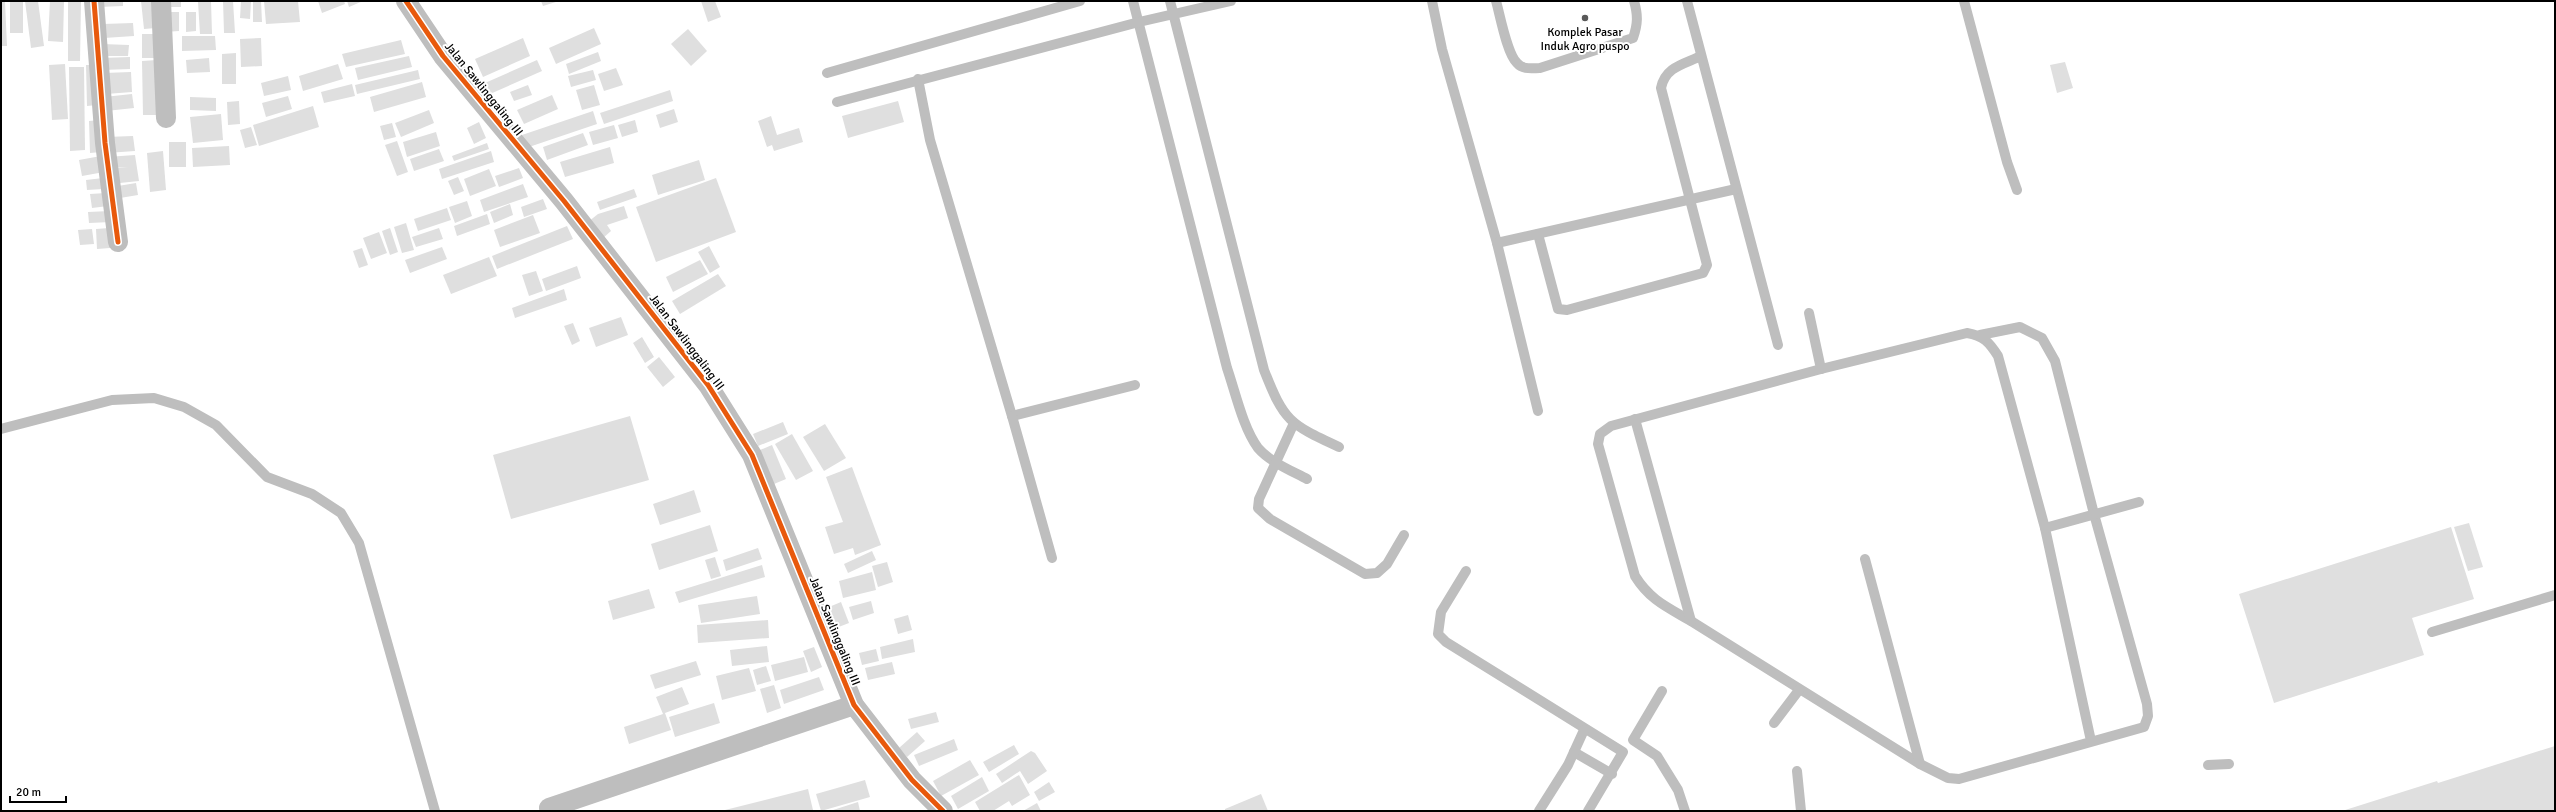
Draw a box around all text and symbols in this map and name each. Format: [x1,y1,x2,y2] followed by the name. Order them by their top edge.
[1580,13,1590,23] marker: Komplek Pasar Induk Agro puspo
[1540,25,1630,54] place label: Komplek Pasar Induk Agro puspo
[441,39,526,139] street label: Jalan Sawlinggaling III
[646,291,728,393] street label: Jalan Sawlinggaling III
[806,575,863,688] street label: Jalan Sawlinggaling III
[10,778,66,804] scale bar
[16,785,41,800] text: 20 m

